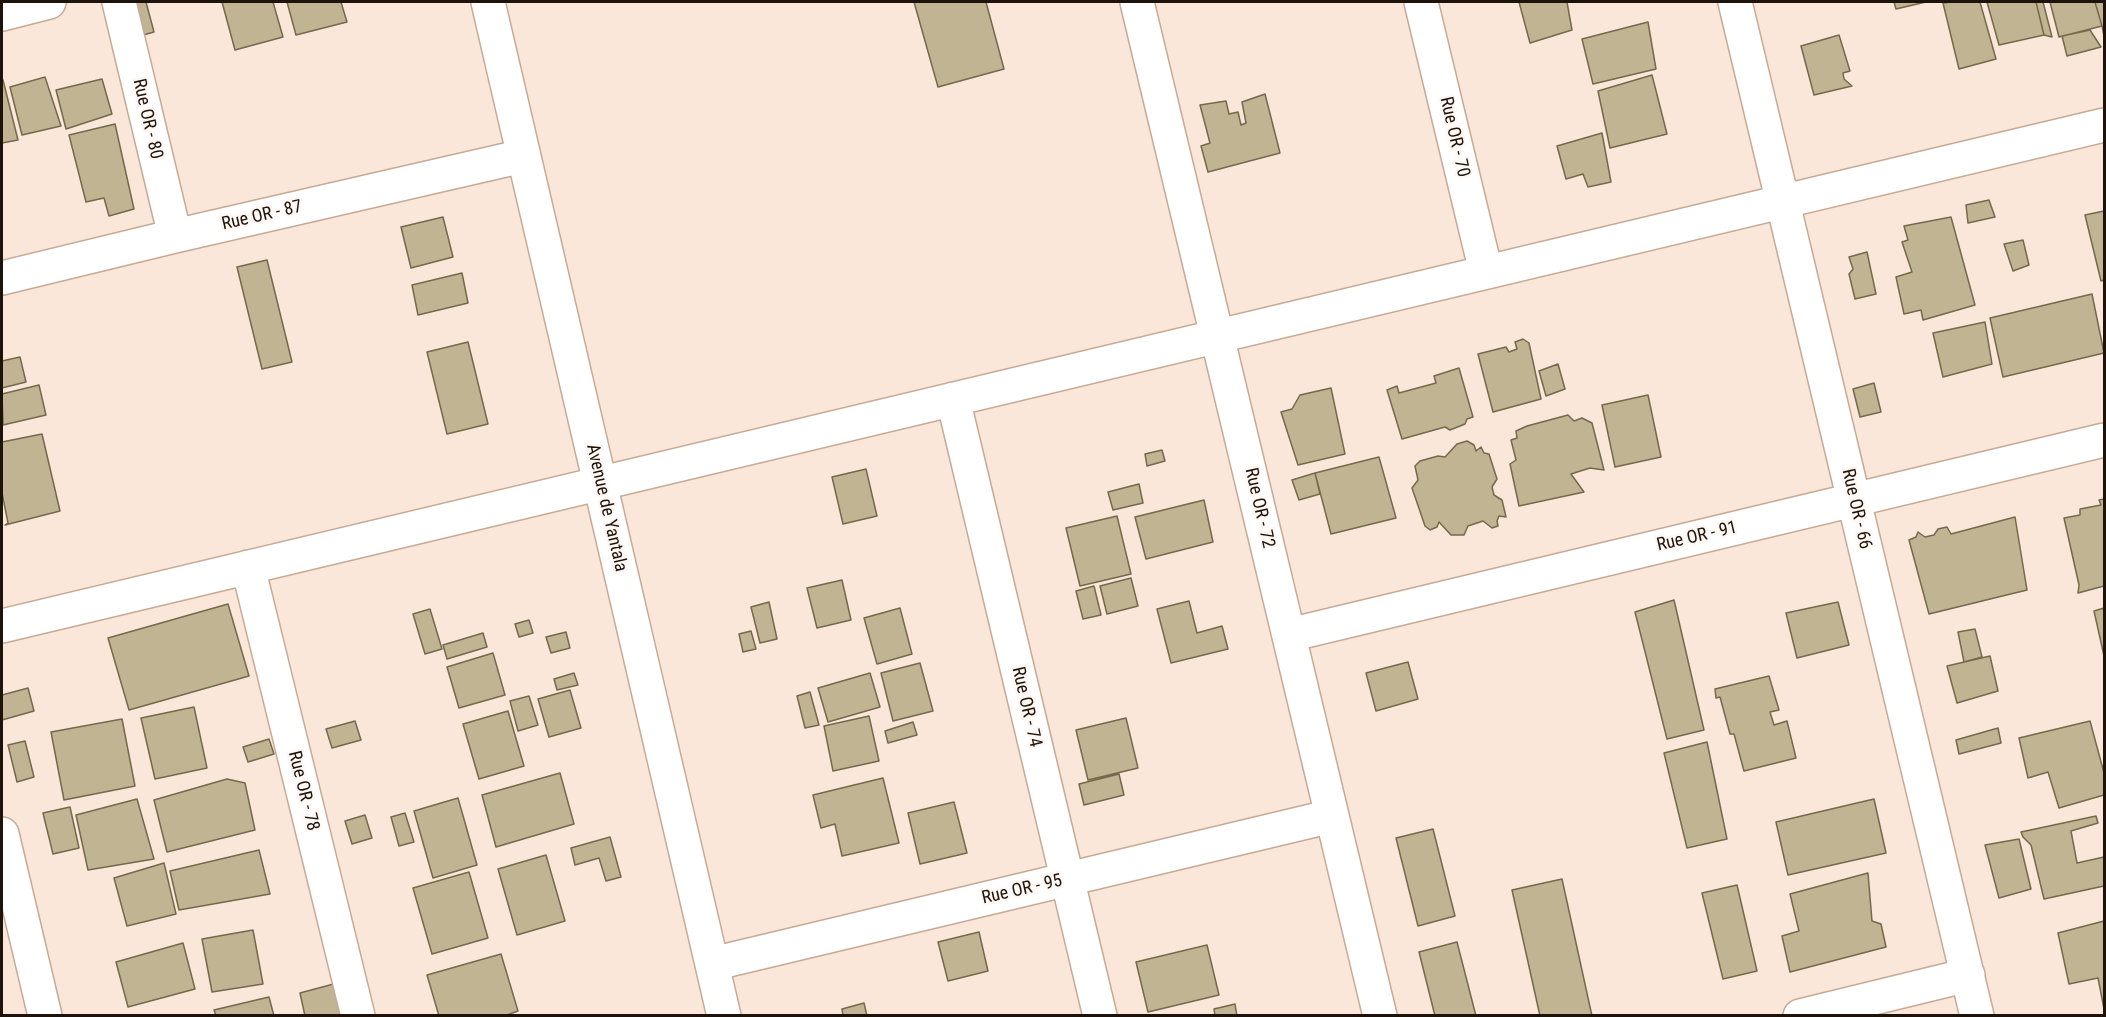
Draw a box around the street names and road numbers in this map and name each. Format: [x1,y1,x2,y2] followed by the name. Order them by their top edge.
[127,77,167,161] street label: Rue OR - 80
[1434,95,1474,179] street label: Rue OR - 70
[220,196,304,236] street label: Rue OR - 87
[581,442,631,574] street label: Avenue de Yantala
[1239,466,1279,550] street label: Rue OR - 72
[1836,467,1876,551] street label: Rue OR - 66
[1655,517,1739,557] street label: Rue OR - 91
[1006,665,1046,749] street label: Rue OR - 74
[283,749,323,833] street label: Rue OR - 78
[980,870,1064,910] street label: Rue OR - 95

